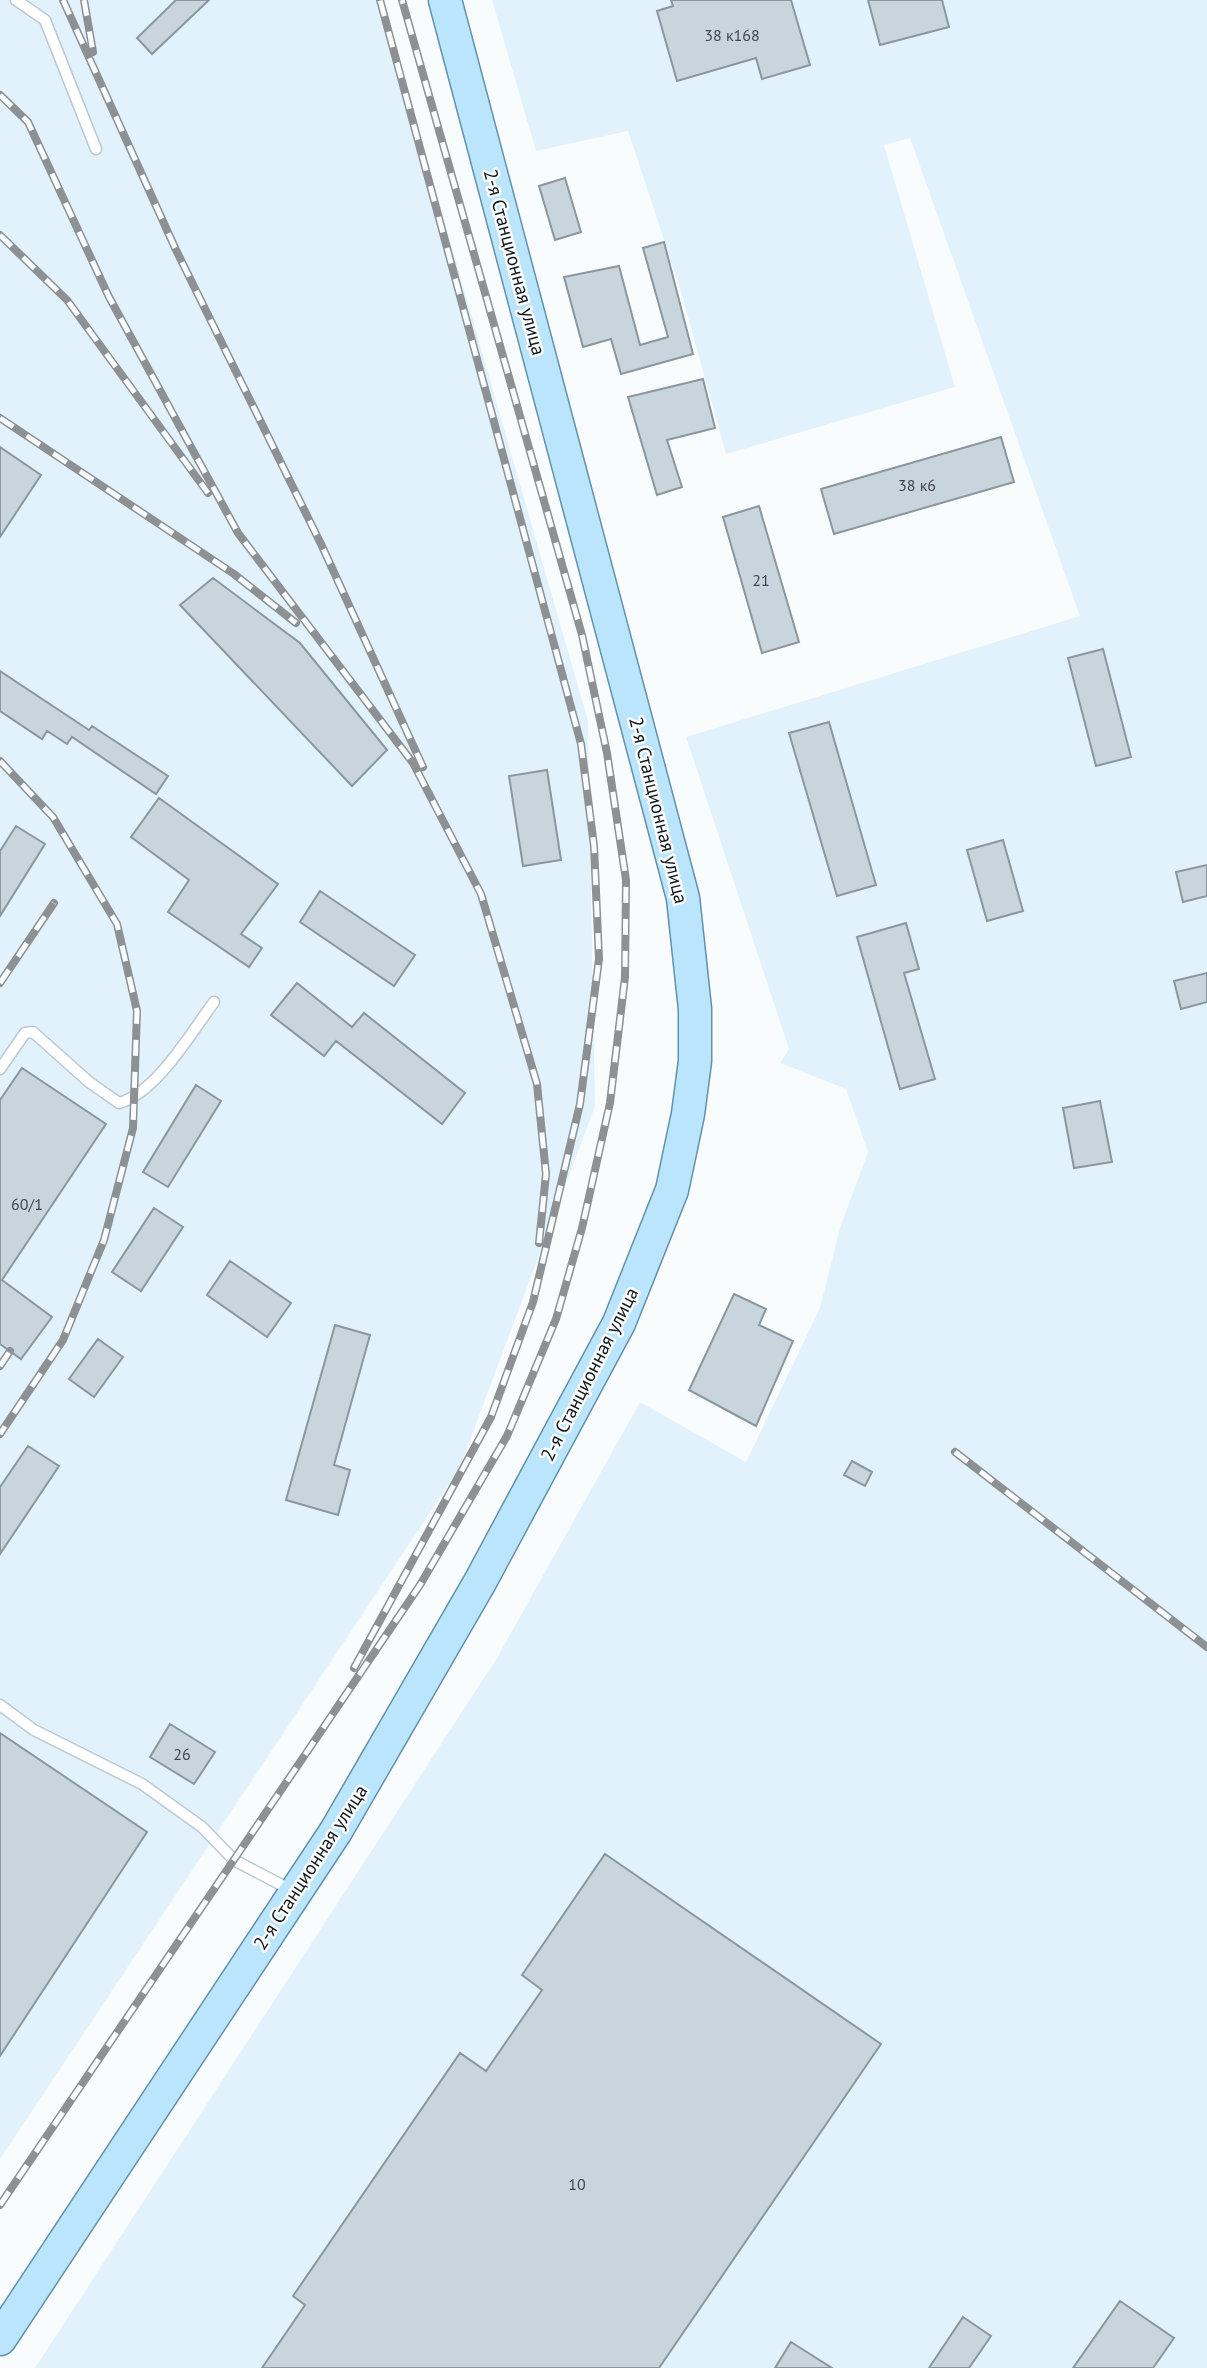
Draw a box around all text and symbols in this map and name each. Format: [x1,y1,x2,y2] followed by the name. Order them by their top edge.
[704,25,760,45] house number: 38 к168
[479,166,551,358] street label: 2-я Станционная улица
[898,475,936,495] house number: 38 к6
[752,570,770,590] house number: 21
[624,714,694,906] street label: 2-я Станционная улица
[11,1194,43,1214] house number: 60/1
[535,1283,643,1465] street label: 2-я Станционная улица
[173,1744,191,1764] house number: 26
[248,1780,372,1954] street label: 2-я Станционная улица
[568,2174,586,2194] house number: 10

